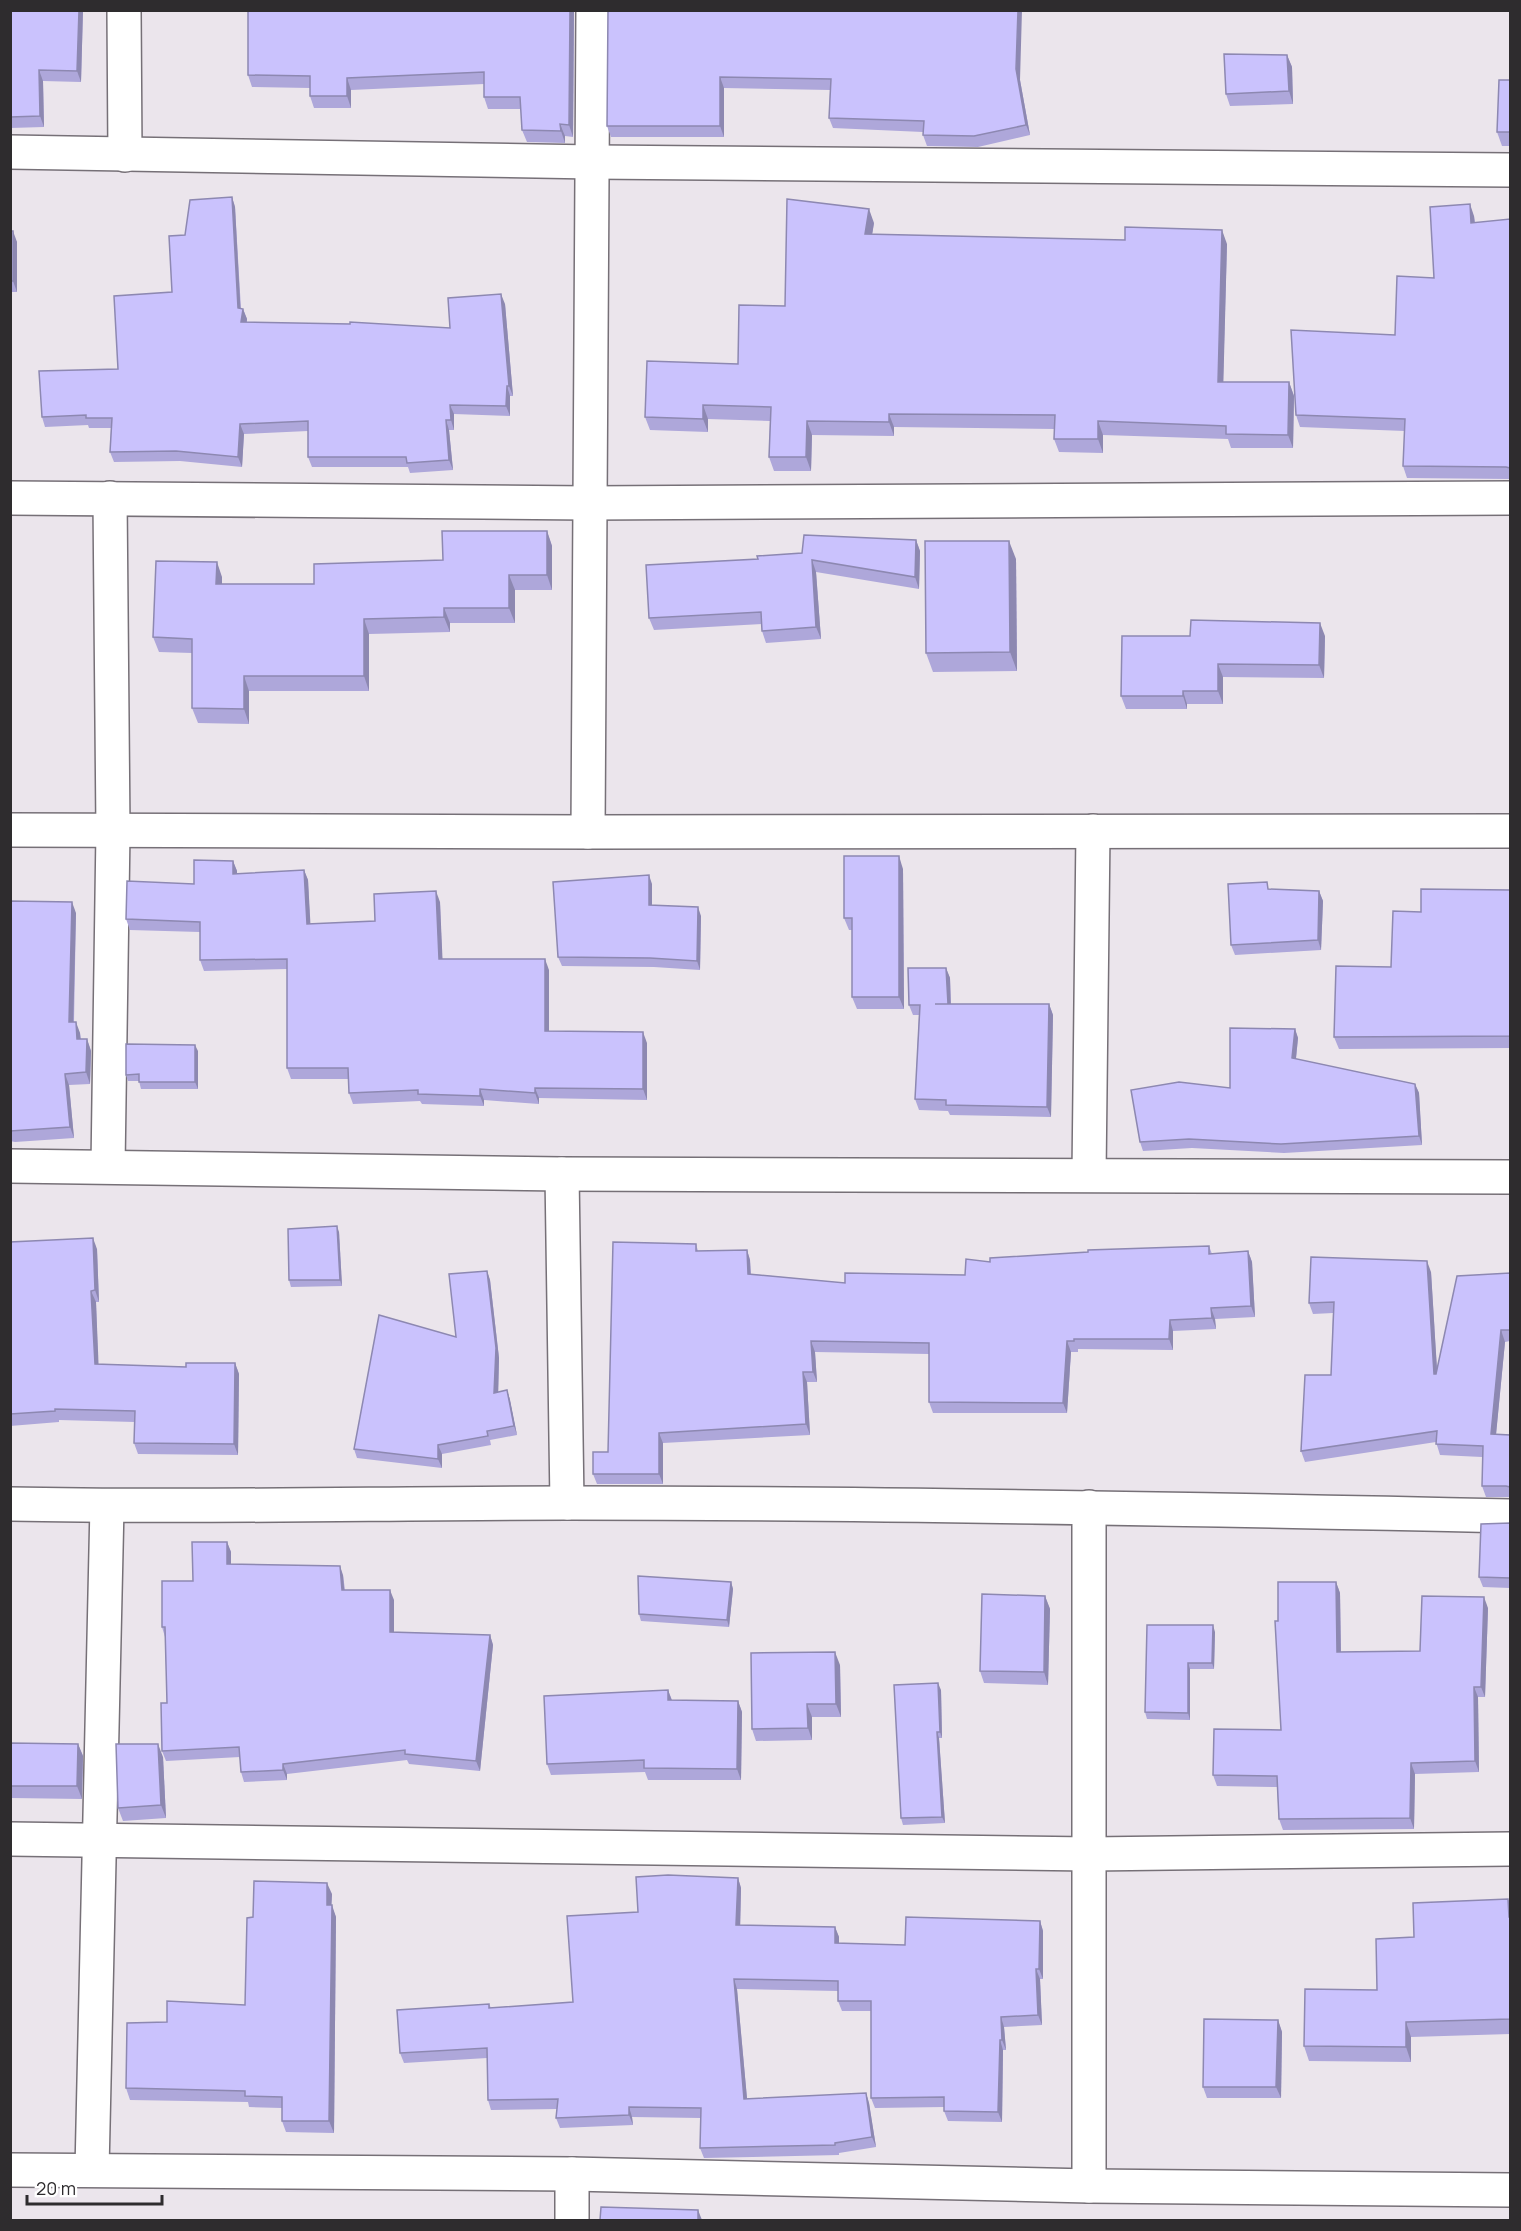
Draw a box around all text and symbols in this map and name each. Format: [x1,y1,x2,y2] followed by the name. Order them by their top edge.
[27,2168,162,2206] scale bar
[36,2176,76,2200] text: 20 m

